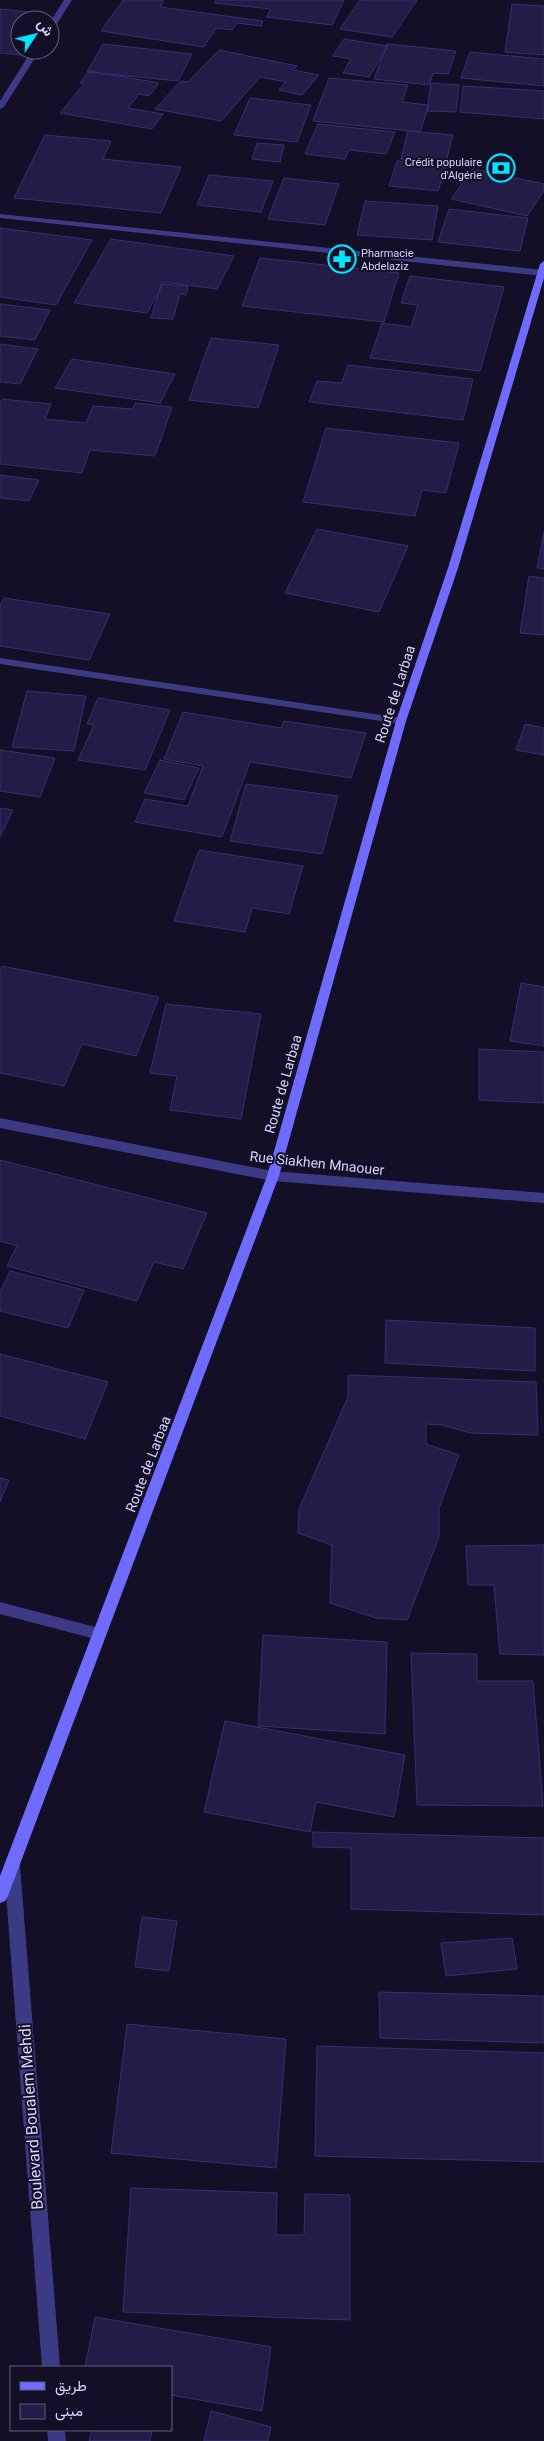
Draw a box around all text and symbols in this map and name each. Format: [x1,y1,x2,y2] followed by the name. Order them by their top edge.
[10,10,60,60] north arrow
[33,16,57,40] text: ش
[486,153,516,183] bank icon: Crédit populaire d'Algérie
[405,156,482,182] place label: Crédit populaire d'Algérie
[327,244,357,274] pharmacy icon: Pharmacie Abdelaziz
[361,247,414,273] place label: Pharmacie Abdelaziz
[372,643,418,745] street label: Route de Larbaa
[261,1033,305,1135] street label: Route de Larbaa
[249,1148,385,1178] street label: Rue Siakhen Mnaouer
[122,1414,174,1514] street label: Route de Larbaa
[15,2024,47,2210] street label: Boulevard Boualem Mehdi
[10,2366,172,2431] legend
[55,2377,87,2396] text: طريق
[55,2402,83,2421] text: مبنى

